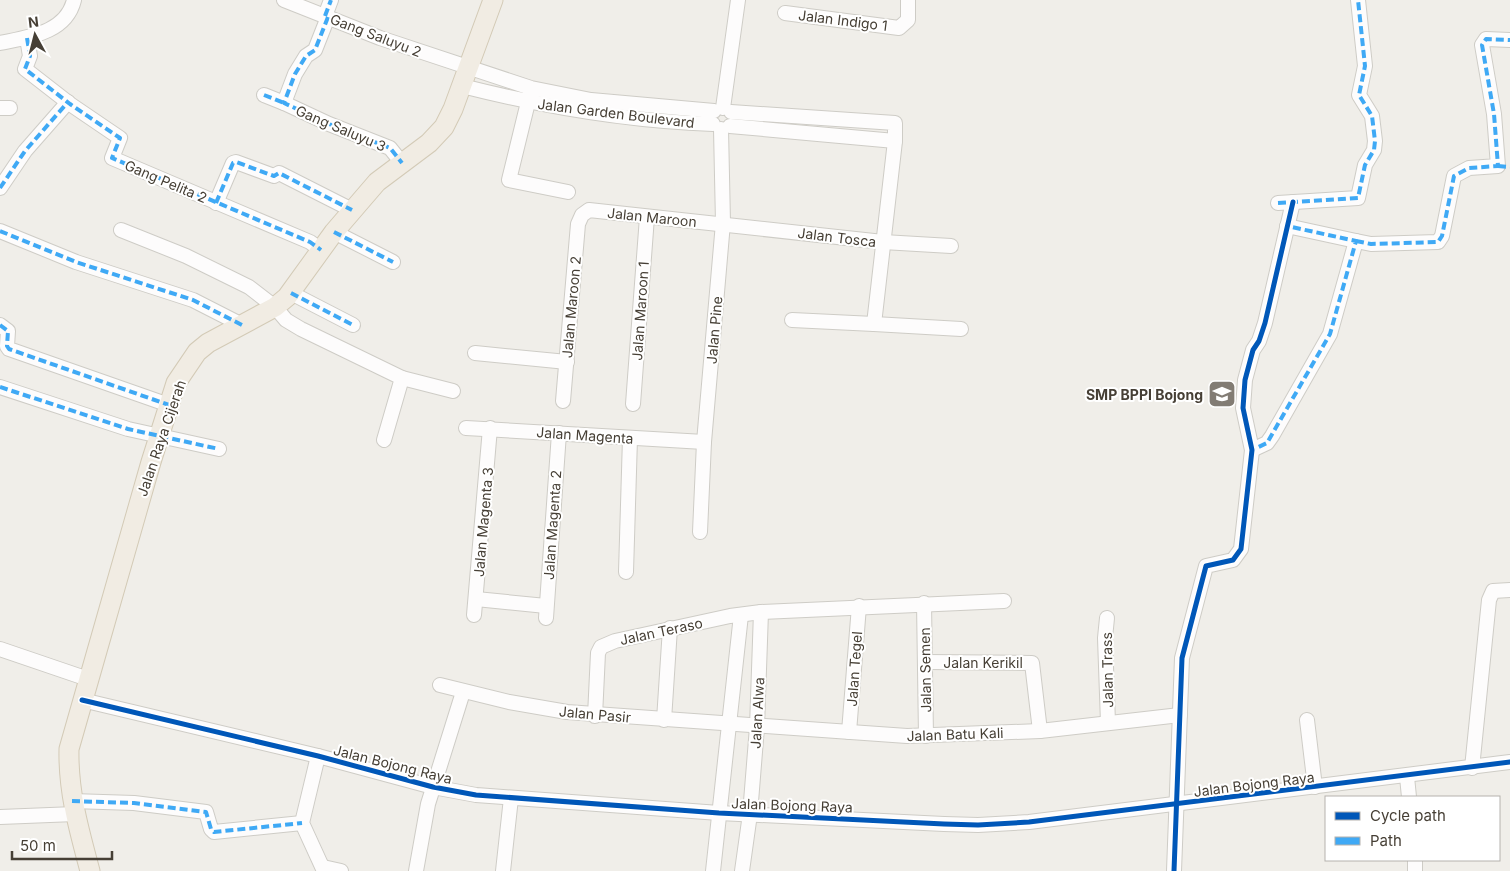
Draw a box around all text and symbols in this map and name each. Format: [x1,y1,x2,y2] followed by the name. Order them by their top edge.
[797,6,889,34] street label: Jalan Indigo 1
[10,10,60,60] north arrow
[328,10,424,60] street label: Gang Saluyu 2
[27,13,40,31] text: N
[537,95,695,131] street label: Jalan Garden Boulevard
[293,101,389,155] street label: Gang Saluyu 3
[122,156,210,206] street label: Gang Pelita 2
[606,204,698,230] street label: Jalan Maroon
[797,224,877,250] street label: Jalan Tosca
[558,255,584,359] street label: Jalan Maroon 2
[628,261,652,361] street label: Jalan Maroon 1
[703,295,725,365] street label: Jalan Pine
[133,378,189,498] street label: Jalan Raya Cijerah
[1207,379,1237,409] school or university icon: SMP BPPI Bojong
[1086,386,1203,403] place label: SMP BPPI Bojong
[536,423,634,447] street label: Jalan Magenta
[470,466,496,578] street label: Jalan Magenta 3
[540,470,564,580] street label: Jalan Magenta 2
[618,614,704,648] street label: Jalan Teraso
[916,627,934,713] street label: Jalan Semen
[843,631,865,707] street label: Jalan Tegel
[1098,632,1116,708] street label: Jalan Trass
[943,654,1023,671] street label: Jalan Kerikil
[747,677,767,749] street label: Jalan Alwa
[558,702,632,726] street label: Jalan Pasir
[906,724,1004,744] street label: Jalan Batu Kali
[332,741,454,787] street label: Jalan Bojong Raya
[1193,768,1315,800] street label: Jalan Bojong Raya
[731,794,853,816] street label: Jalan Bojong Raya
[1325,796,1500,861] legend
[1370,806,1446,825] text: Cycle path
[12,828,112,860] scale bar
[1370,831,1402,850] text: Path
[20,836,56,855] text: 50 m

